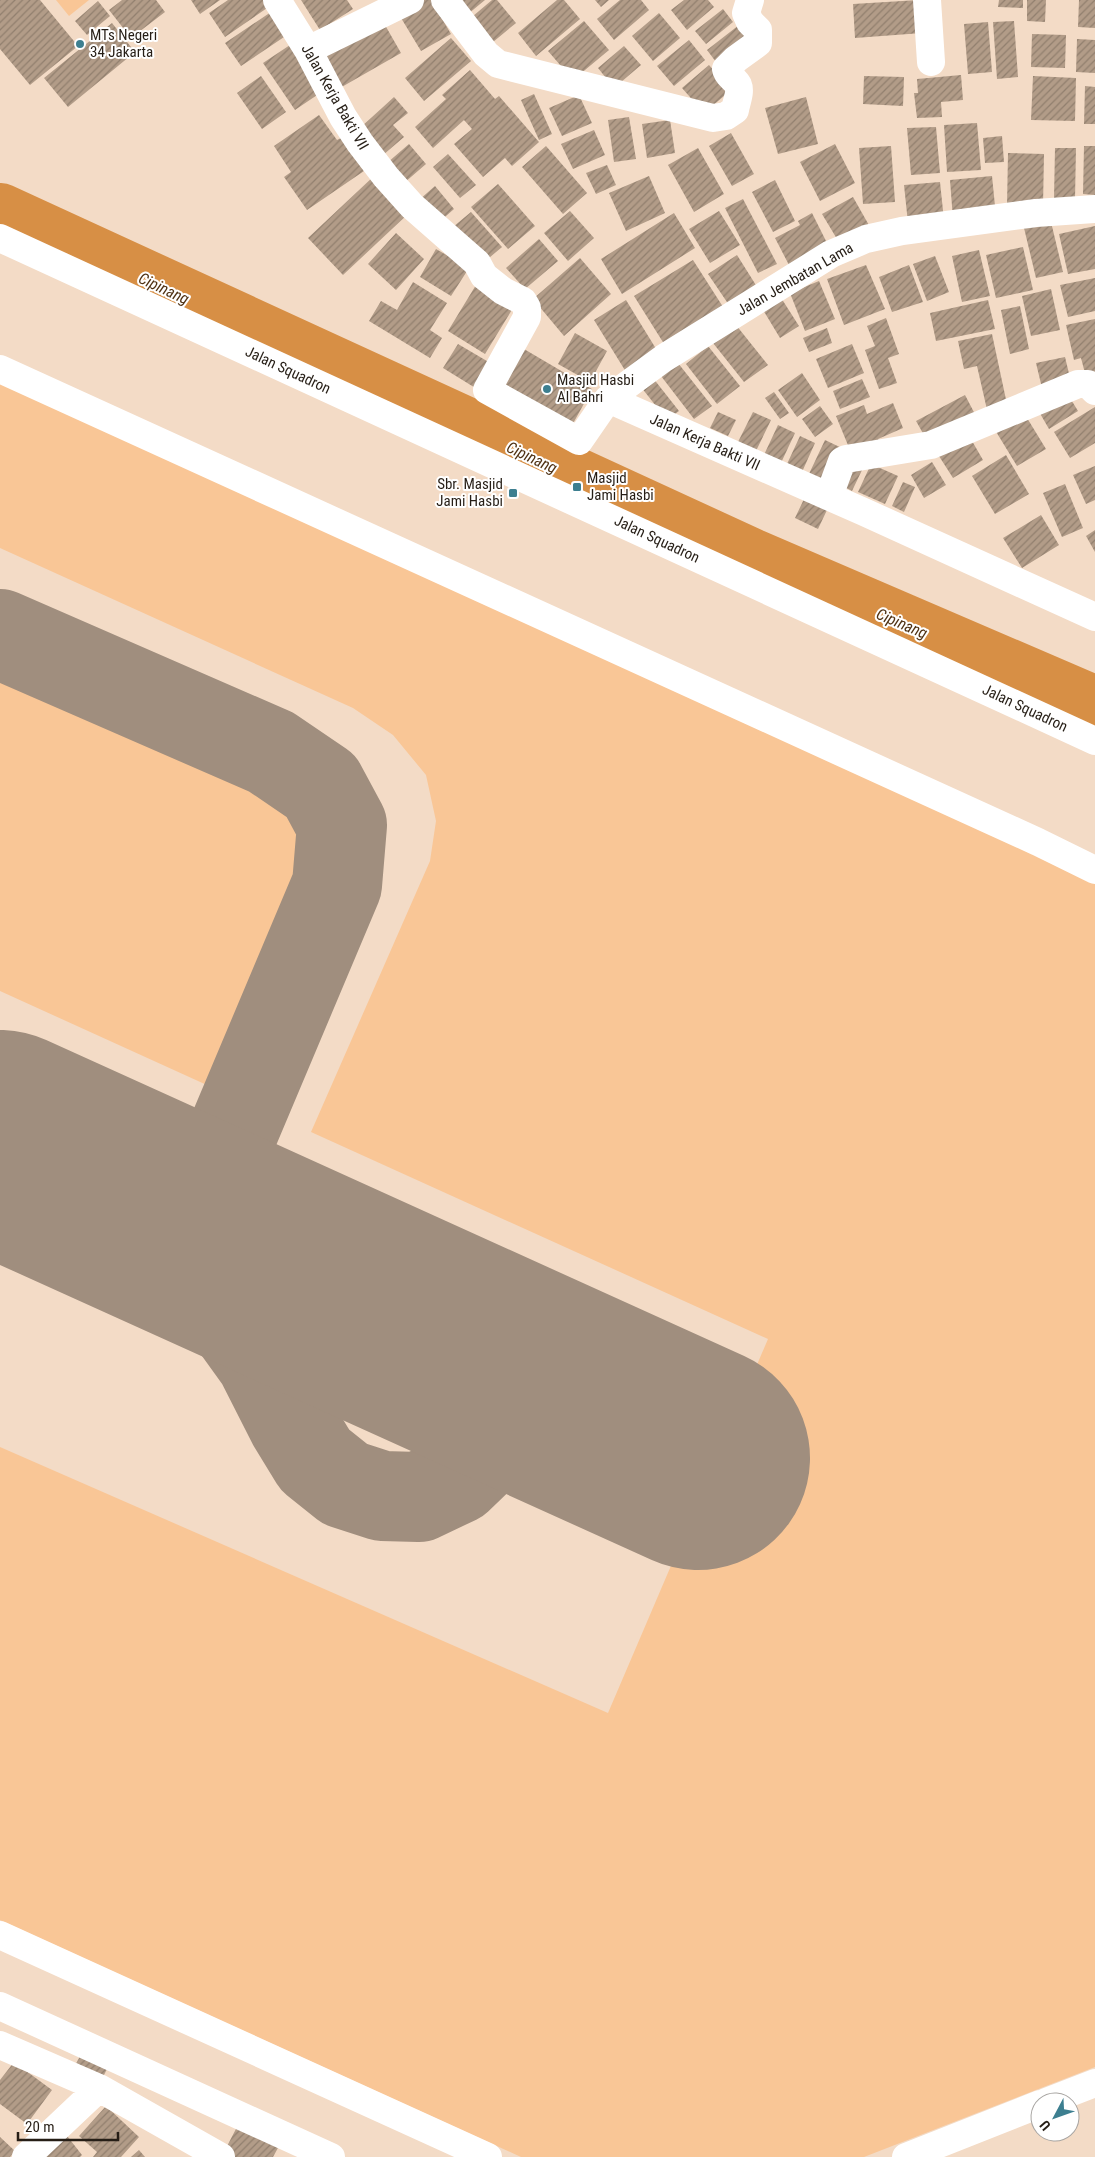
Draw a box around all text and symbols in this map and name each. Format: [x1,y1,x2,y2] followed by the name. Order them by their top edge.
[90,26,157,61] place label: MTs Negeri 34 Jakarta
[74,38,86,50] marker: MTs Negeri 34 Jakarta
[298,41,372,153] street label: Jalan Kerja Bakti VII
[734,238,856,320] street label: Jalan Jembatan Lama
[135,268,192,309] water label: Cipinang
[242,342,334,398] street label: Jalan Squadron
[557,371,634,406] place label: Masjid Hasbi Al Bahri
[541,383,553,395] marker: Masjid Hasbi Al Bahri
[647,410,763,474] street label: Jalan Kerja Bakti VII
[503,437,560,478] water label: Cipinang
[587,469,654,504] place label: Masjid Jami Hasbi
[436,475,503,510] place label: Sbr. Masjid Jami Hasbi
[571,481,583,493] marker: Masjid Jami Hasbi
[507,487,519,499] marker: Sbr. Masjid Jami Hasbi
[611,511,703,567] street label: Jalan Squadron
[873,604,931,643] water label: Cipinang
[979,680,1071,736] street label: Jalan Squadron
[1030,2092,1080,2142] north arrow
[18,2110,118,2142] scale bar
[1037,2117,1054,2134] text: U
[25,2118,55,2136] text: 20 m

